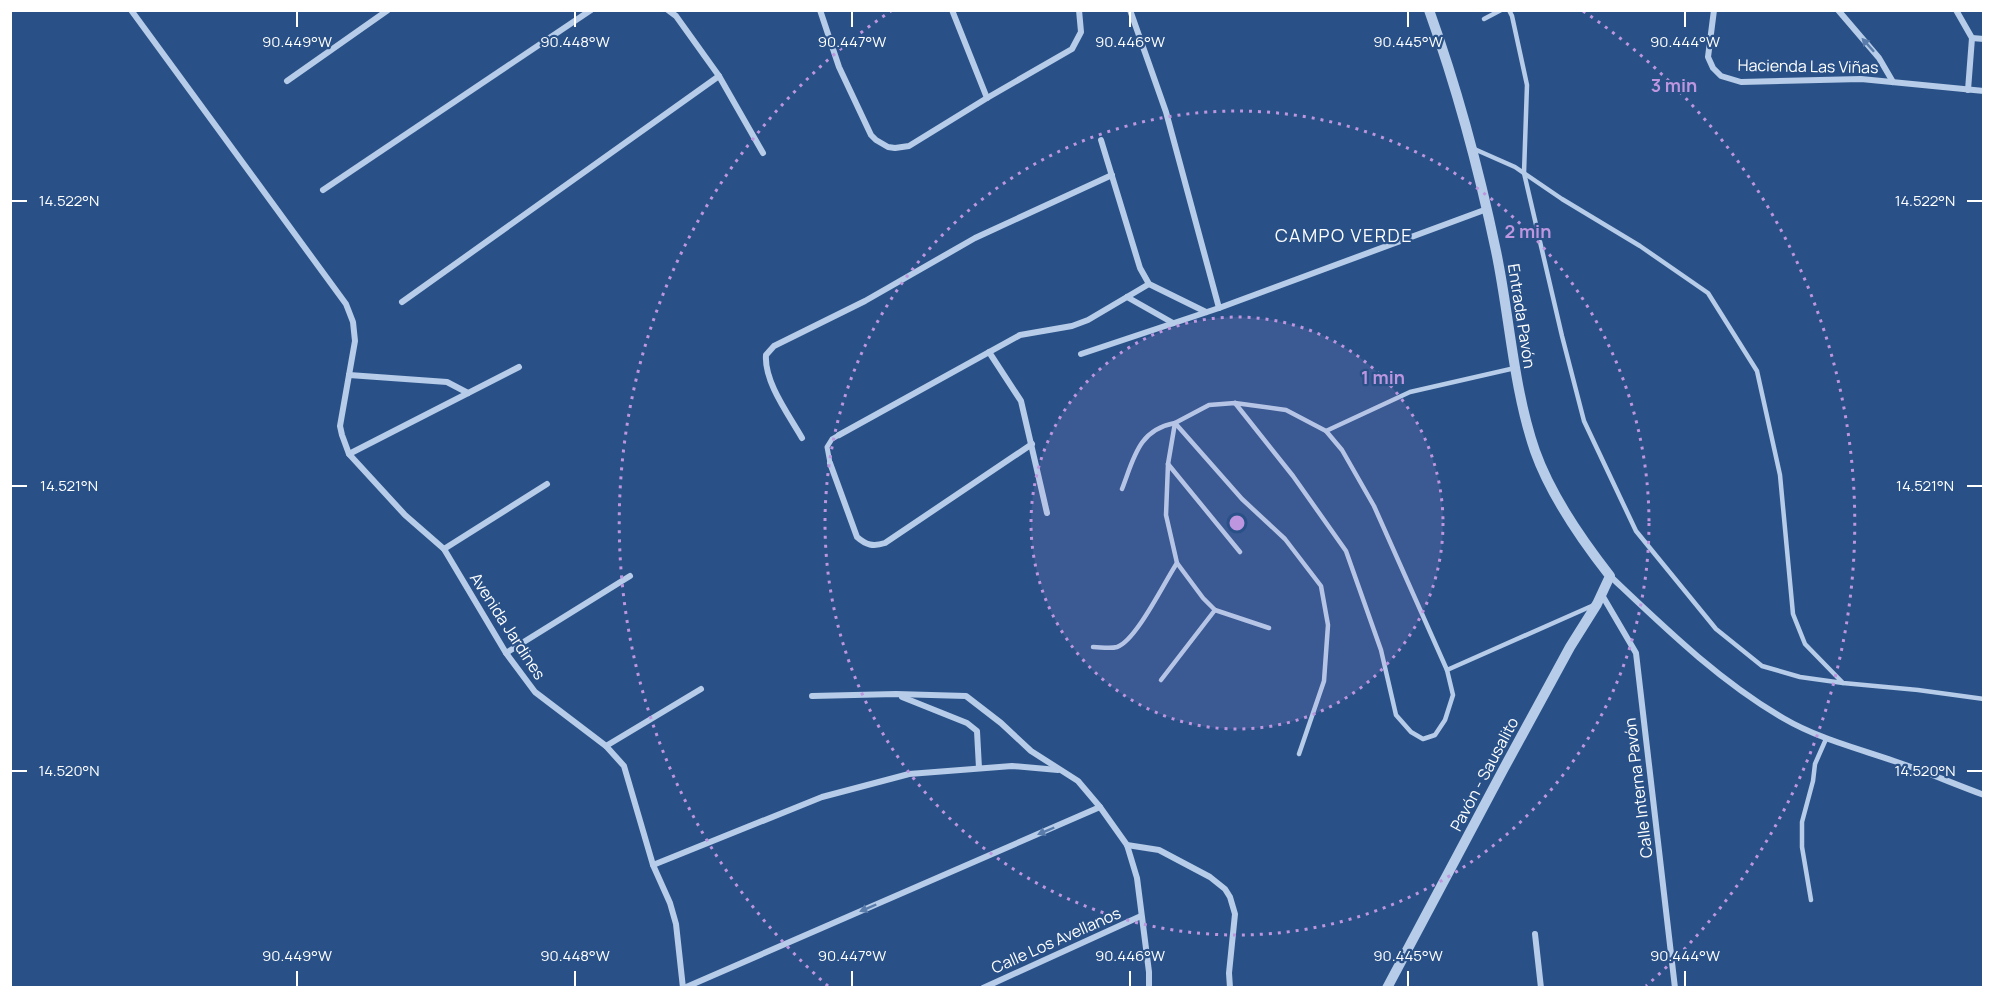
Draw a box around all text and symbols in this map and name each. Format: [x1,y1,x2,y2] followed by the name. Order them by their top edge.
[262,31,332,52] text: 90.449°W
[540,31,610,52] text: 90.448°W
[818,31,886,52] text: 90.447°W
[1095,31,1165,52] text: 90.446°W
[1373,31,1443,52] text: 90.445°W
[1650,31,1720,52] text: 90.444°W
[1861,37,1875,52] one-way arrow
[1737,54,1879,78] street label: Hacienda Las Viñas
[1651,73,1697,97] text: 3 min
[39,190,99,211] text: 14.522°N
[1895,190,1955,211] text: 14.522°N
[1505,219,1551,243] text: 2 min
[1275,223,1413,247] district label: CAMPO VERDE
[1503,262,1541,370] street label: Entrada Pavón
[1361,365,1405,389] text: 1 min
[40,475,98,496] text: 14.521°N
[1896,475,1954,496] text: 14.521°N
[1227,513,1247,533] centre of rings
[465,568,551,684] street label: Avenida Jardines
[1445,713,1523,835] street label: Pavón - Sausalito
[1618,717,1658,859] street label: Calle Interna Pavón
[38,760,100,781] text: 14.520°N
[1894,760,1956,781] text: 14.520°N
[1038,826,1055,835] one-way arrow
[988,902,1124,978] street label: Calle Los Avellanos
[858,903,876,913] one-way arrow
[262,945,332,966] text: 90.449°W
[540,945,610,966] text: 90.448°W
[818,945,886,966] text: 90.447°W
[1095,945,1165,966] text: 90.446°W
[1373,945,1443,966] text: 90.445°W
[1650,945,1720,966] text: 90.444°W

